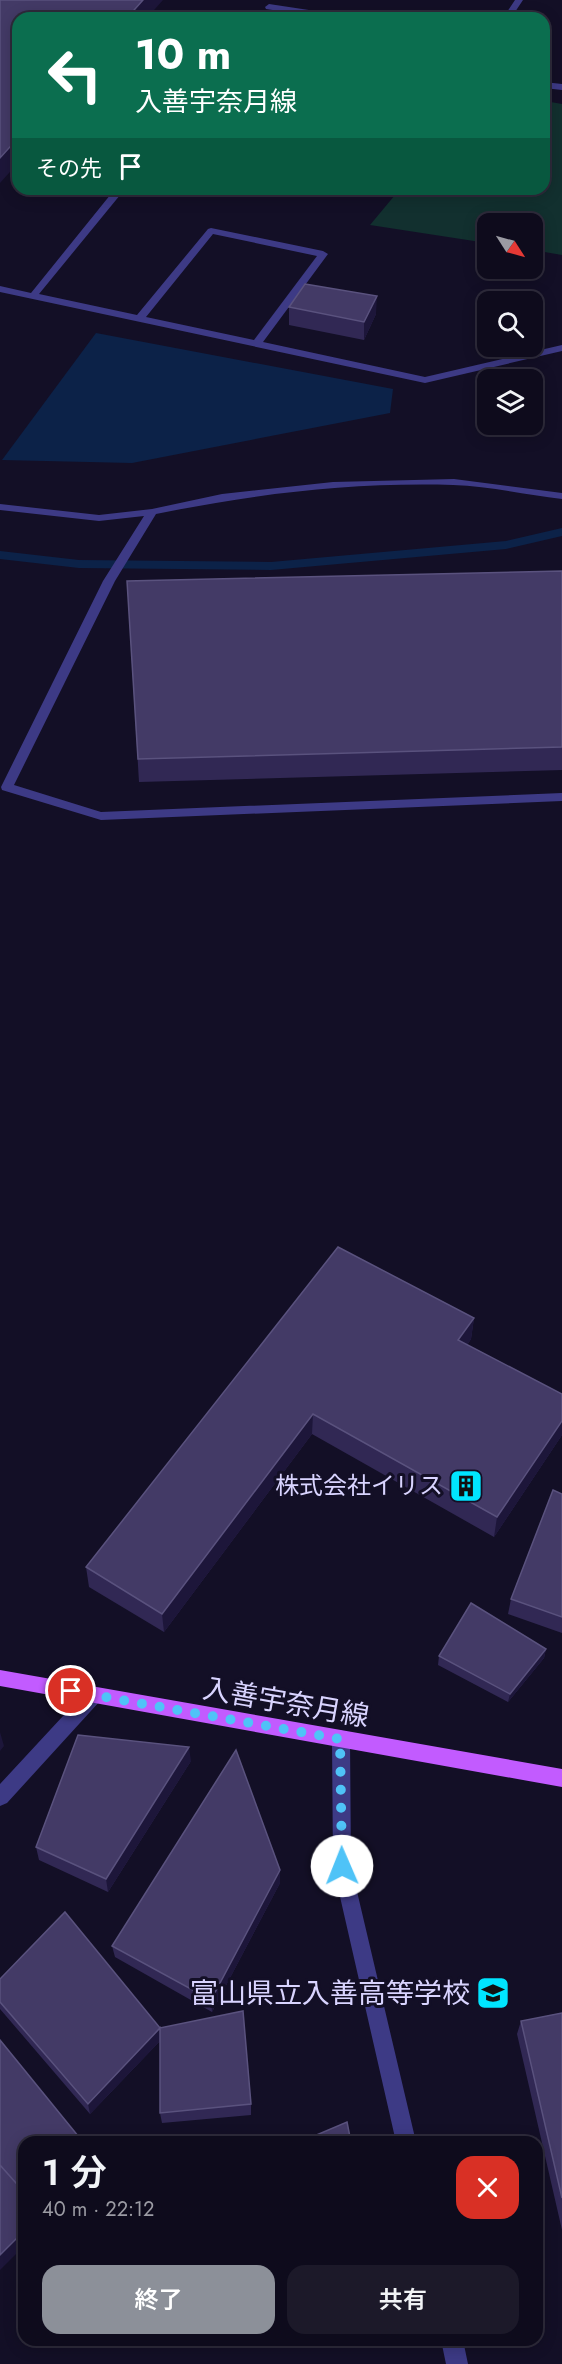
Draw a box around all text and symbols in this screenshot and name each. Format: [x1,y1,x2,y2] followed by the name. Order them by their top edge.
[135,24,231,85] text: 10 m
[36,36,114,114] icon: left
[135,82,297,121] text: 入善宇奈月線
[114,150,147,183] icon: arrive
[36,152,102,184] text: その先
[477,213,543,279] north arrow
[477,213,543,435] map controls
[477,291,543,357] button: search
[477,369,543,435] button: layers
[275,1468,443,1503] place label: 株式会社イリス
[448,1468,484,1504] building icon: 株式会社イリス
[45,1665,96,1716] pin
[200,1668,372,1737] street label: 入善宇奈月線
[54,1674,87,1707] icon: arrive
[310,1834,374,1898] position arrow
[190,1973,470,2014] place label: 富山県立入善高等学校
[475,1975,511,2011] school or university icon: 富山県立入善高等学校
[42,2146,106,2198] text: 1 分
[456,2156,519,2219] button: close
[42,2195,154,2224] text: 40 m · 22:12
[42,2265,275,2334] button: 終了
[287,2265,519,2334] button: 共有

